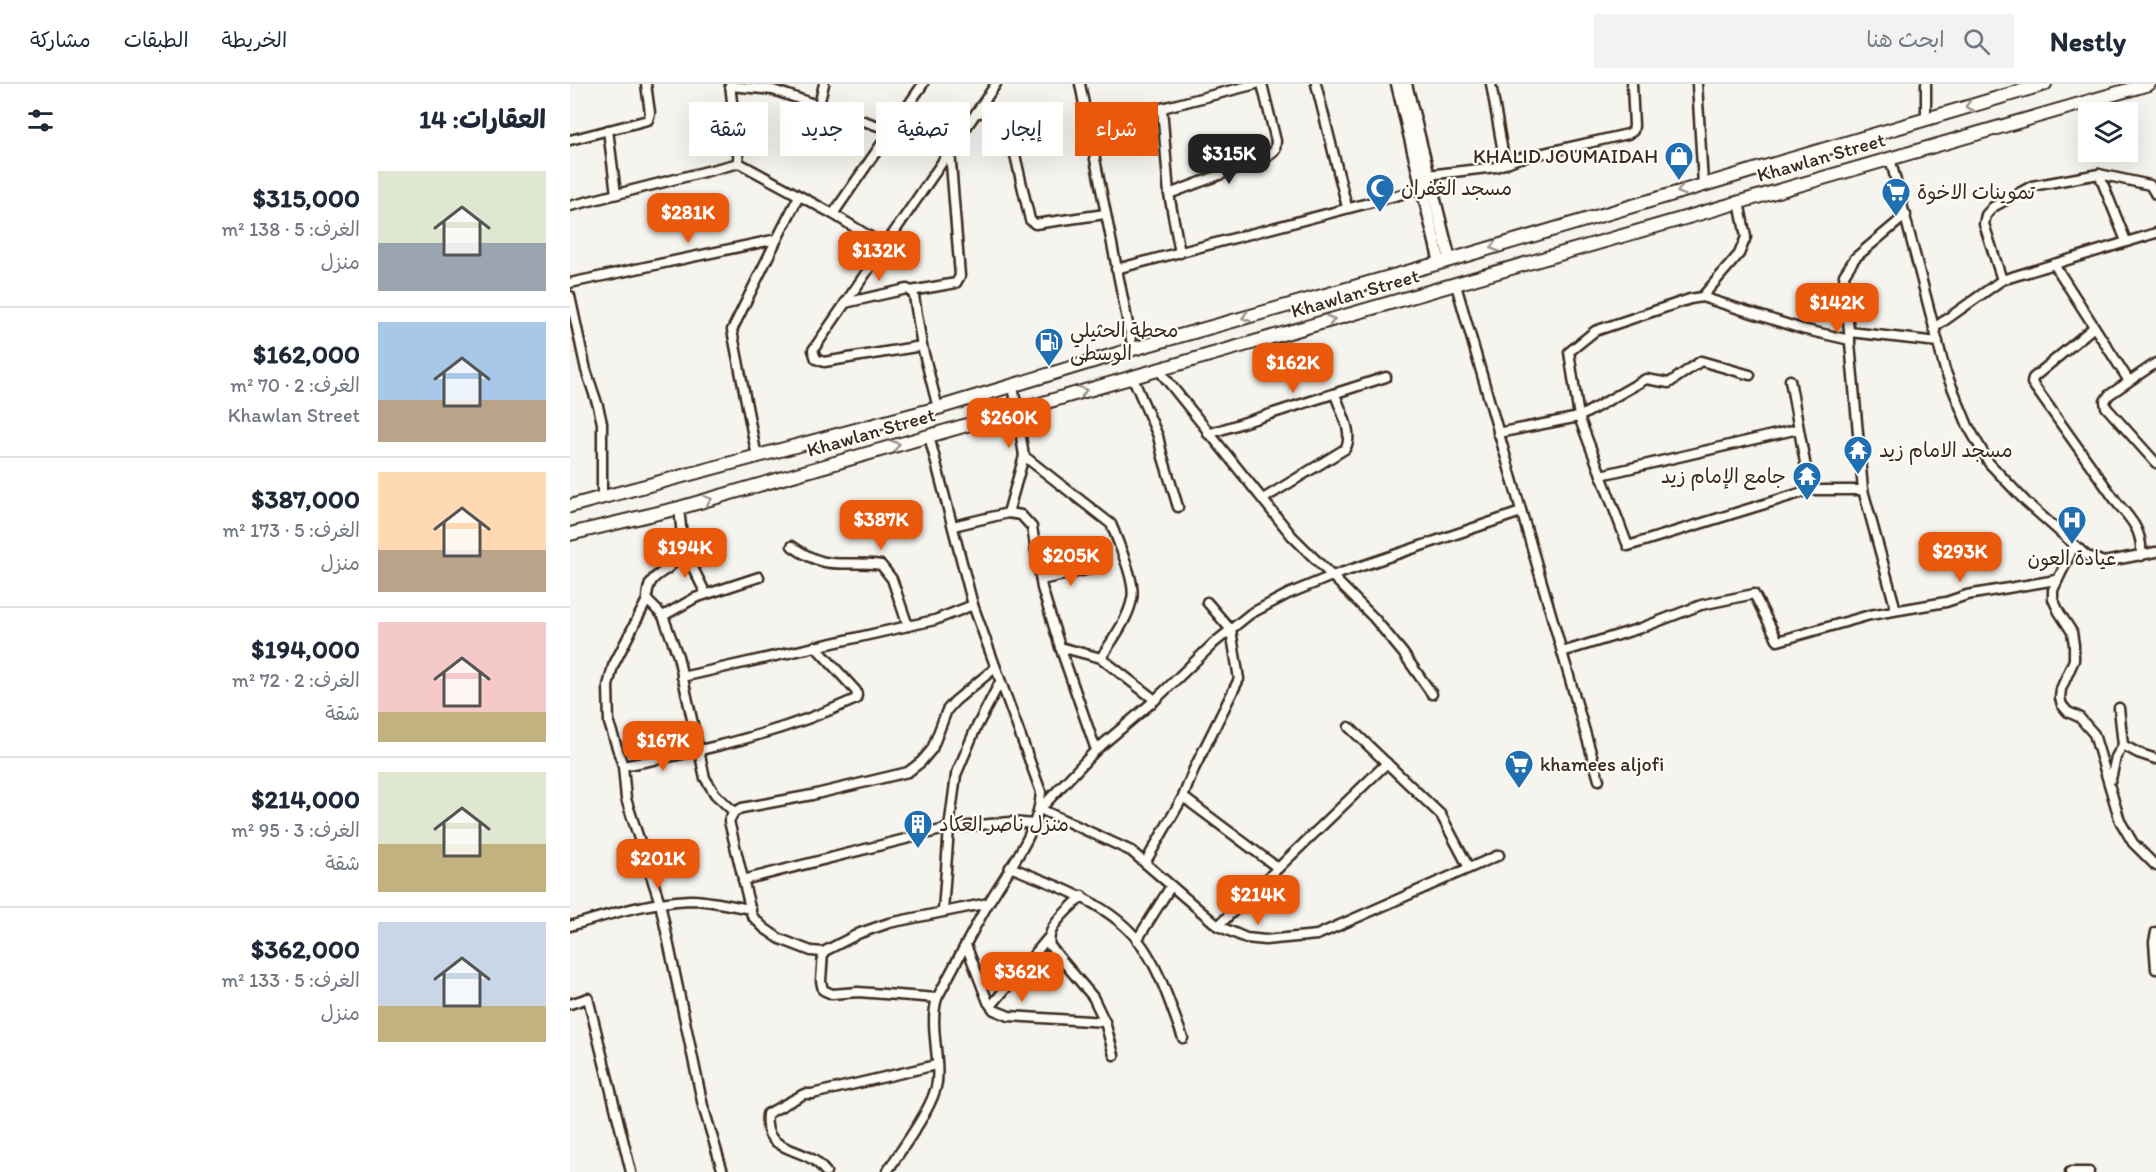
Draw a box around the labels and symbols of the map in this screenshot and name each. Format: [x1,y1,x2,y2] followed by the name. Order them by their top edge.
[1964,99,1975,111] one-way arrow
[1754,127,1888,187] street label: Khawlan Street
[1187,134,1271,185] pin: $315K
[1663,140,1695,182] shop icon: KHALID JOUMAIDAH
[1473,144,1658,168] place label: KHALID JOUMAIDAH
[1364,172,1396,214] mosque icon: مسجد الغفران
[1401,176,1512,200] place label: مسجد الغفران
[1880,176,1912,218] supermarket icon: تموينات الاخوة
[1917,180,2035,205] place label: تموينات الاخوة
[1676,184,1687,196] one-way arrow
[646,193,730,244] pin: $281K
[837,231,921,282] pin: $132K
[1489,240,1500,252] one-way arrow
[1288,263,1422,323] street label: Khawlan Street
[1795,283,1879,334] pin: $142K
[1241,310,1252,322] one-way arrow
[1325,315,1336,327] one-way arrow
[1070,318,1178,366] place label: محطة الحثيلي الوسطى
[1033,326,1065,368] fuel station icon: محطة الحثيلي الوسطى
[1251,343,1335,394] pin: $162K
[1077,386,1088,398] one-way arrow
[967,398,1051,449] pin: $260K
[804,402,938,462] street label: Khawlan Street
[1842,434,1874,476] temple icon: مسجد الامام زيد
[1879,438,2013,465] place label: مسجد الامام زيد
[890,440,901,452] one-way arrow
[1791,460,1823,502] temple icon: جامع الإمام زيد
[1661,464,1786,491] place label: جامع الإمام زيد
[703,494,713,507] one-way arrow
[839,500,923,551] pin: $387K
[2056,504,2088,546] hospital icon: عيادة العون
[643,528,727,579] pin: $194K
[1918,532,2002,583] pin: $293K
[1029,536,1113,587] pin: $205K
[2027,546,2117,572] place label: عيادة العون
[621,721,705,772] pin: $167K
[1503,748,1535,790] supermarket icon: khamees aljofi
[1540,752,1664,776] place label: khamees aljofi
[902,808,934,850] building icon: منزل ناصر العكاد
[939,812,1069,836] place label: منزل ناصر العكاد
[616,839,700,890] pin: $201K
[1216,875,1300,926] pin: $214K
[980,952,1064,1003] pin: $362K

